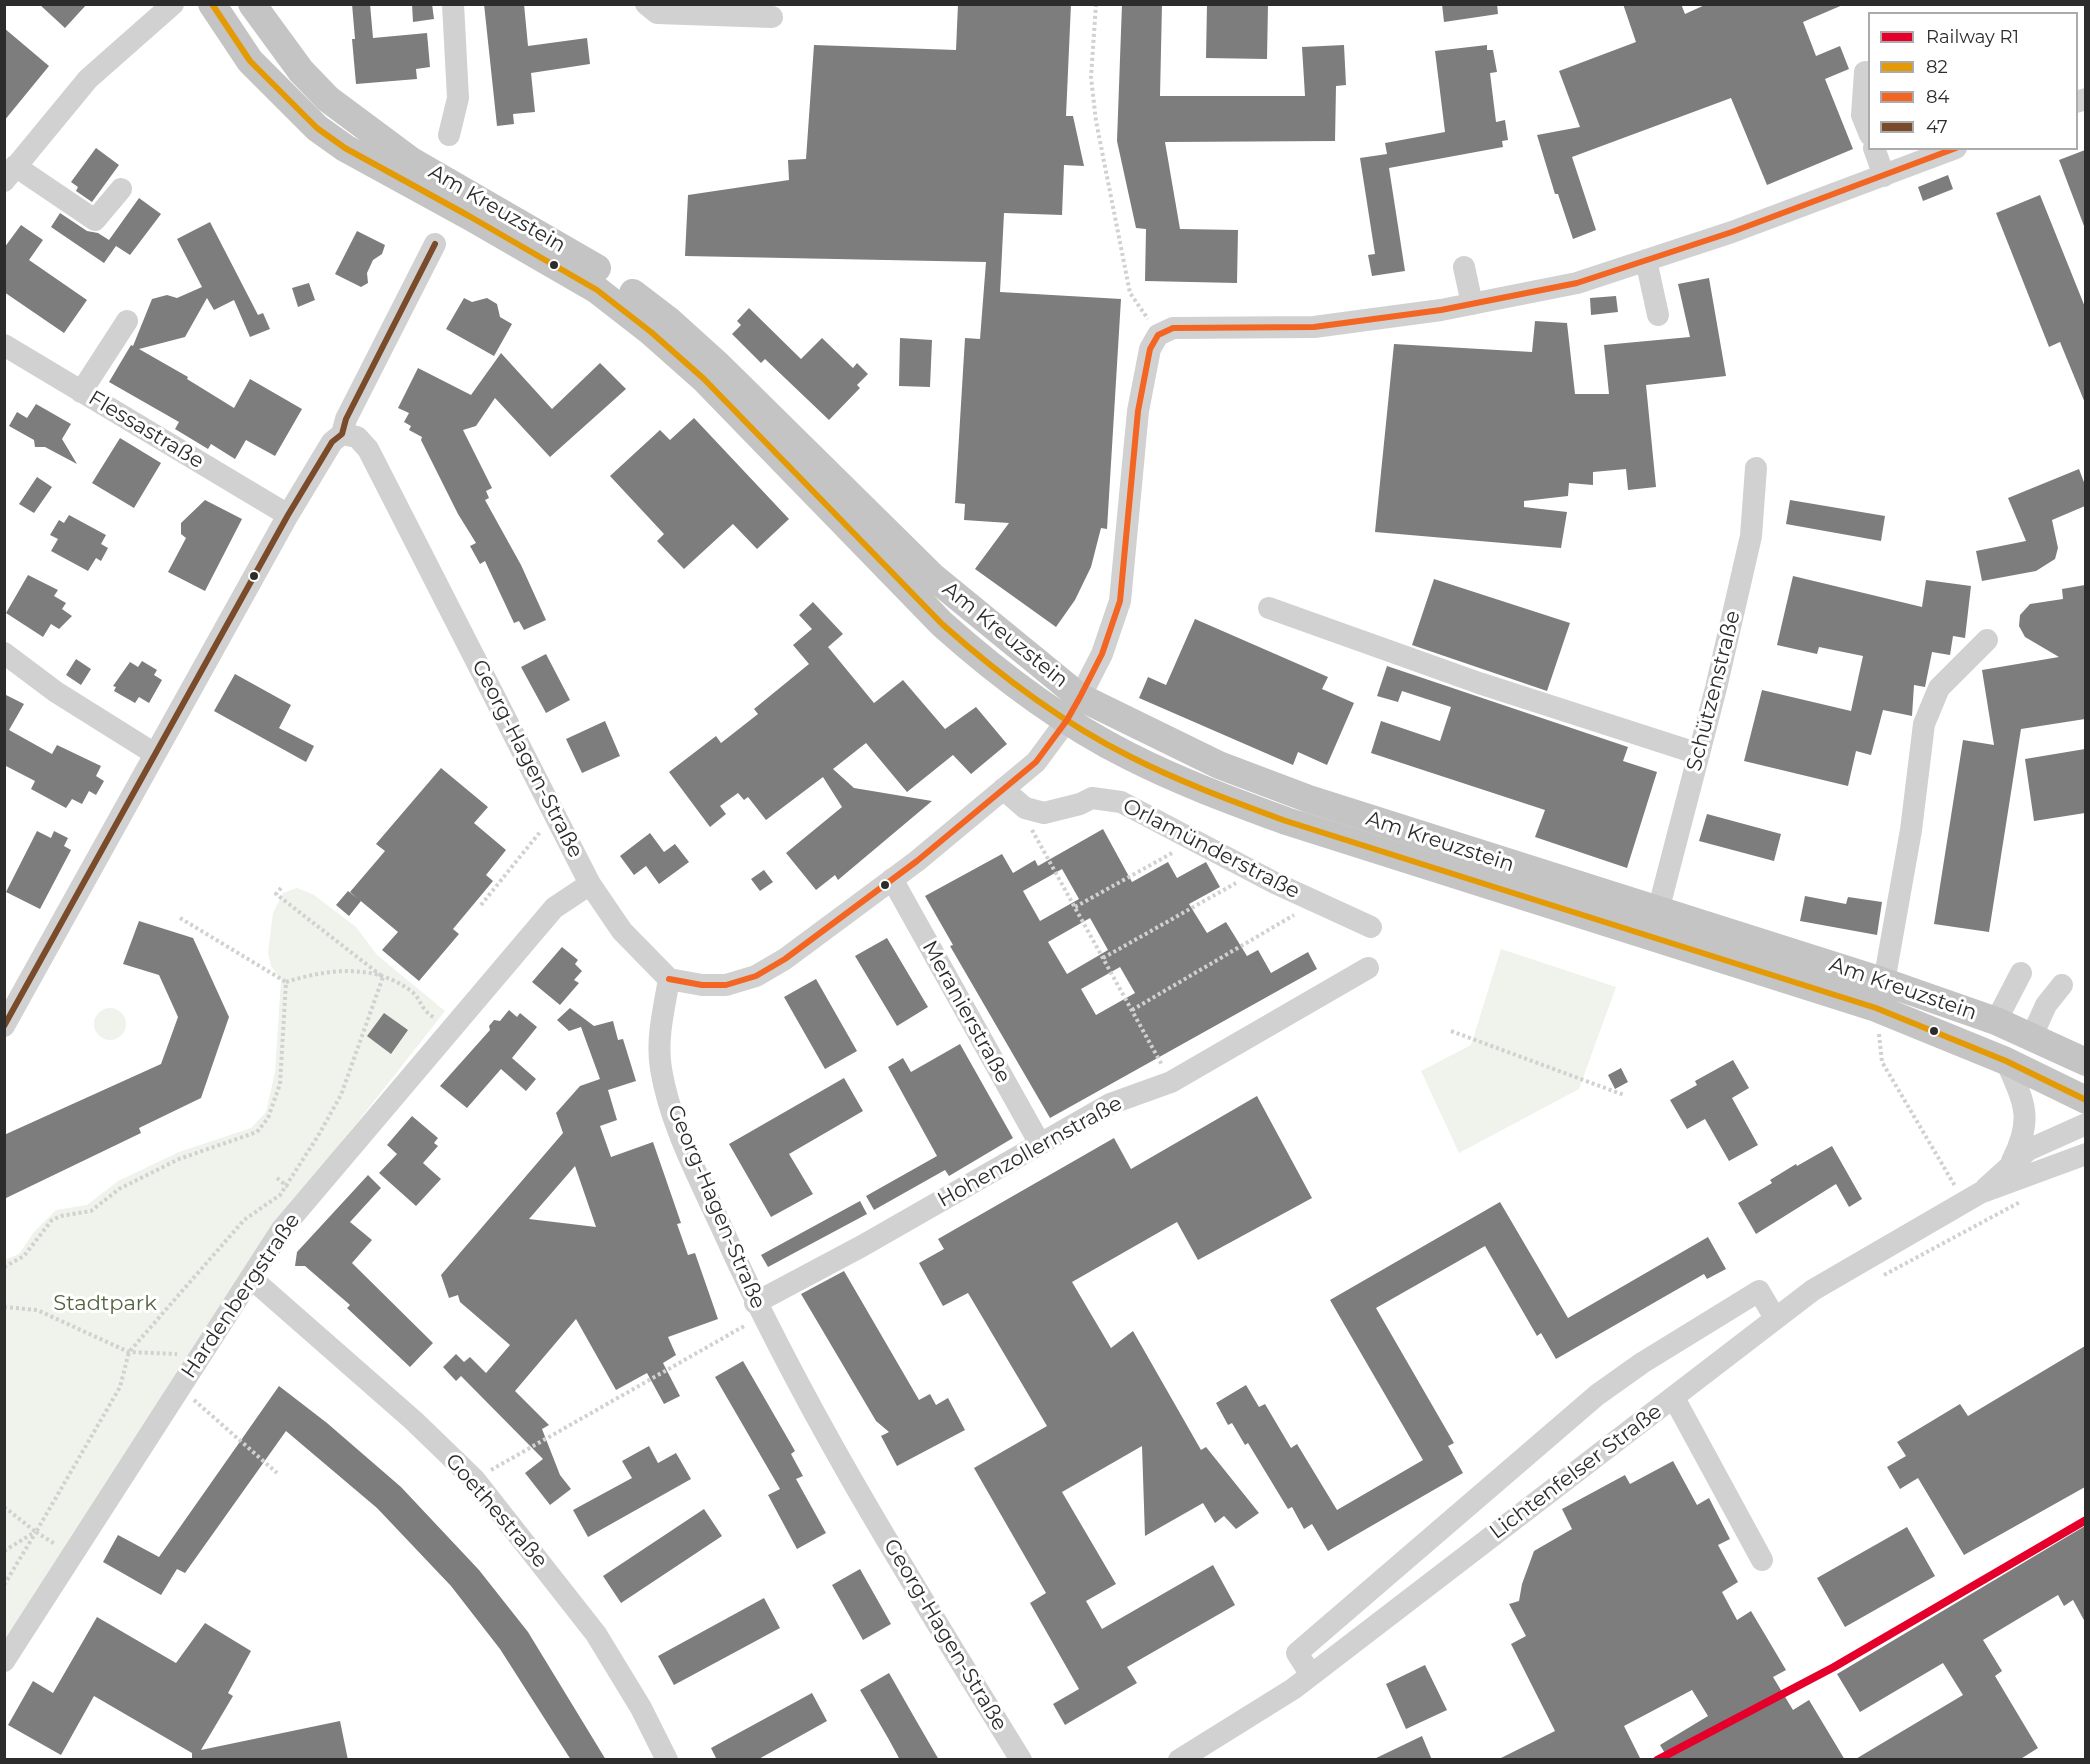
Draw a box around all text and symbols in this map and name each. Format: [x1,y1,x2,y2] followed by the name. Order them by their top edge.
[1868,12,2078,150] legend
[1926,26,2019,48] text: Railway R1
[1926,56,1948,78] text: 82
[1926,86,1949,108] text: 84
[1926,116,1948,138] text: 47
[424,160,570,258] street label: Am Kreuzstein
[548,259,560,271] unlabelled marker
[84,386,208,474] street label: Flessastraße
[248,570,260,582] unlabelled marker
[937,577,1073,693] street label: Am Kreuzstein
[1682,608,1746,774] street label: Schützenstraße
[466,656,588,862] street label: Georg-Hagen-Straße
[1118,793,1304,905] street label: Orlamünderstraße
[1363,806,1517,878] street label: Am Kreuzstein
[879,879,891,891] unlabelled marker
[916,936,1016,1088] street label: Meranierstraße
[1826,952,1980,1026] street label: Am Kreuzstein
[1928,1025,1940,1037] unlabelled marker
[933,1091,1127,1213] street label: Hohenzollernstraße
[662,1101,770,1313] street label: Georg-Hagen-Straße
[176,1209,306,1383] street label: Hardenbergstraße
[53,1291,157,1317] park label: Stadtpark
[1485,1399,1667,1545] street label: Lichtenfelser Straße
[440,1449,552,1573] street label: Goethestraße
[878,1535,1012,1735] street label: Georg-Hagen-Straße

